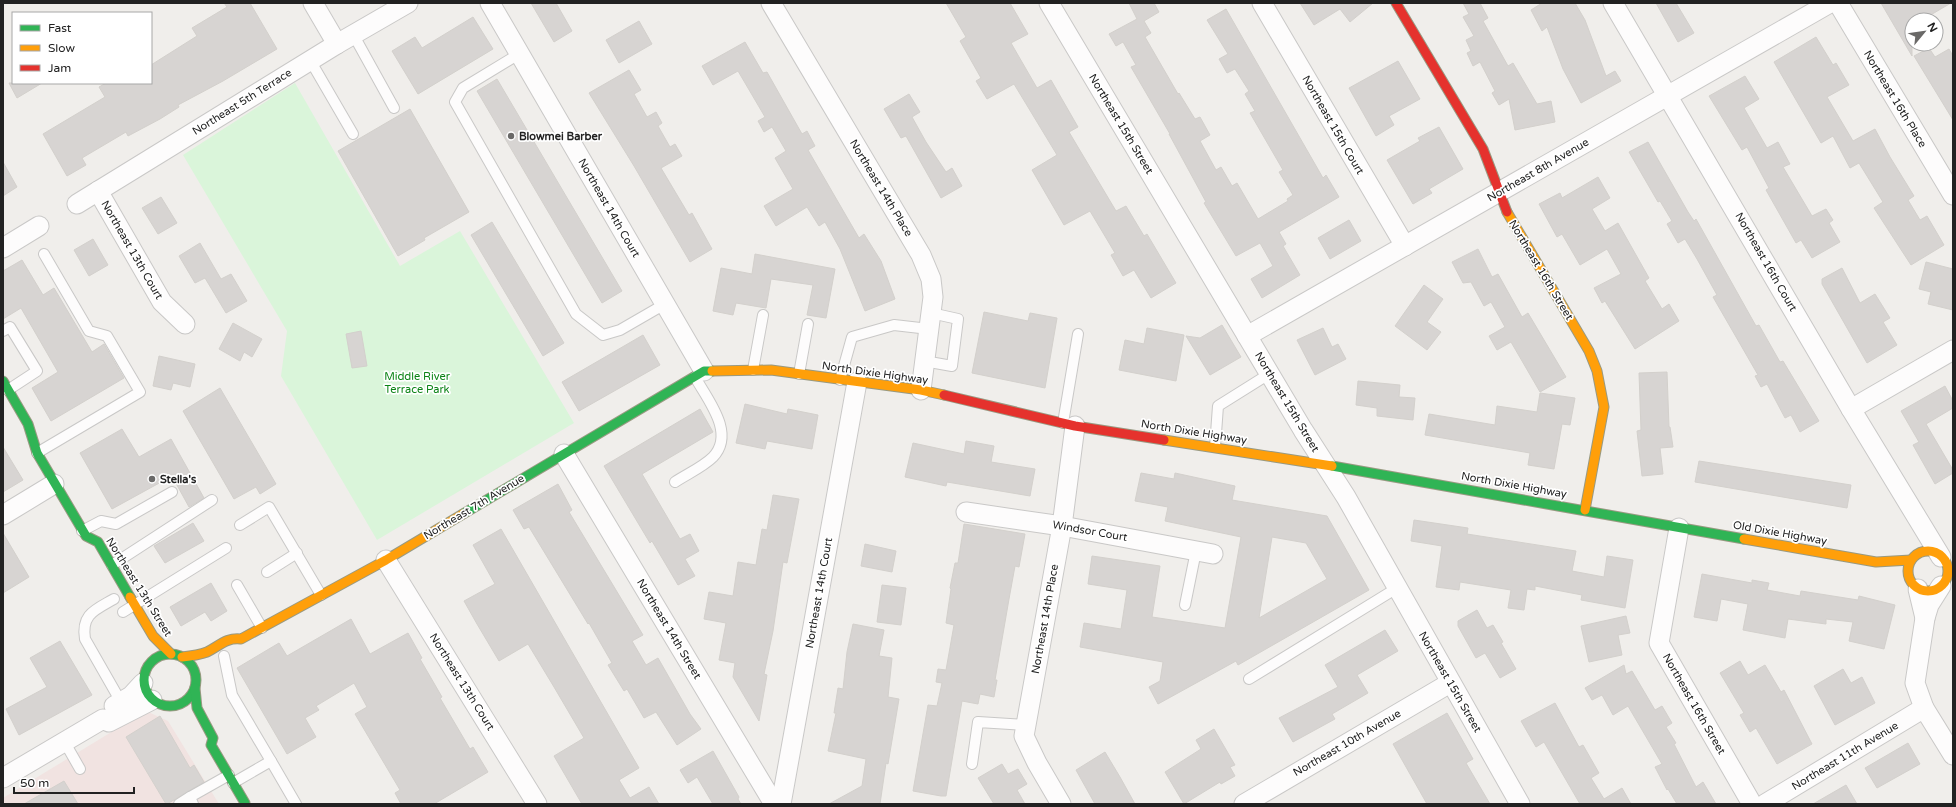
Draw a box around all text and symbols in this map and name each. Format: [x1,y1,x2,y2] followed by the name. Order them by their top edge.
[12,12,152,84] legend
[1904,12,1944,52] north arrow
[1924,20,1940,34] text: N
[48,21,72,35] text: Fast
[48,41,75,55] text: Slow
[1861,48,1929,150] street label: Northeast 16th Place
[48,61,71,75] text: Jam
[190,66,294,138] street label: Northeast 5th Terrace
[1086,72,1156,176] street label: Northeast 15th Street
[1299,73,1367,177] street label: Northeast 15th Court
[519,130,603,143] place label: Blowmei Barber
[506,131,516,141] marker: Blowmei Barber
[1485,136,1591,204] street label: Northeast 8th Avenue
[847,137,915,239] street label: Northeast 14th Place
[575,156,643,260] street label: Northeast 14th Court
[98,198,166,302] street label: Northeast 13th Court
[1732,210,1800,314] street label: Northeast 16th Court
[1506,218,1576,322] street label: Northeast 16th Street
[1252,350,1322,454] street label: Northeast 15th Street
[821,359,929,387] street label: North Dixie Highway
[384,370,451,396] park label: Middle River Terrace Park
[1140,417,1248,447] street label: North Dixie Highway
[1460,469,1568,501] street label: North Dixie Highway
[421,472,527,542] street label: Northeast 7th Avenue
[160,473,197,486] place label: Stella's
[147,474,157,484] marker: Stella's
[1052,518,1128,544] street label: Windsor Court
[1732,518,1828,548] street label: Old Dixie Highway
[103,535,175,639] street label: Northeast 13th Street
[803,537,835,649] street label: Northeast 14th Court
[1029,563,1061,675] street label: Northeast 14th Place
[634,577,704,681] street label: Northeast 14th Street
[1416,629,1484,735] street label: Northeast 15th Street
[427,631,497,733] street label: Northeast 13th Court
[1660,651,1728,757] street label: Northeast 16th Street
[1291,707,1403,779] street label: Northeast 10th Avenue
[1789,719,1901,793] street label: Northeast 11th Avenue
[14,769,134,795] scale bar
[20,776,49,790] text: 50 m

